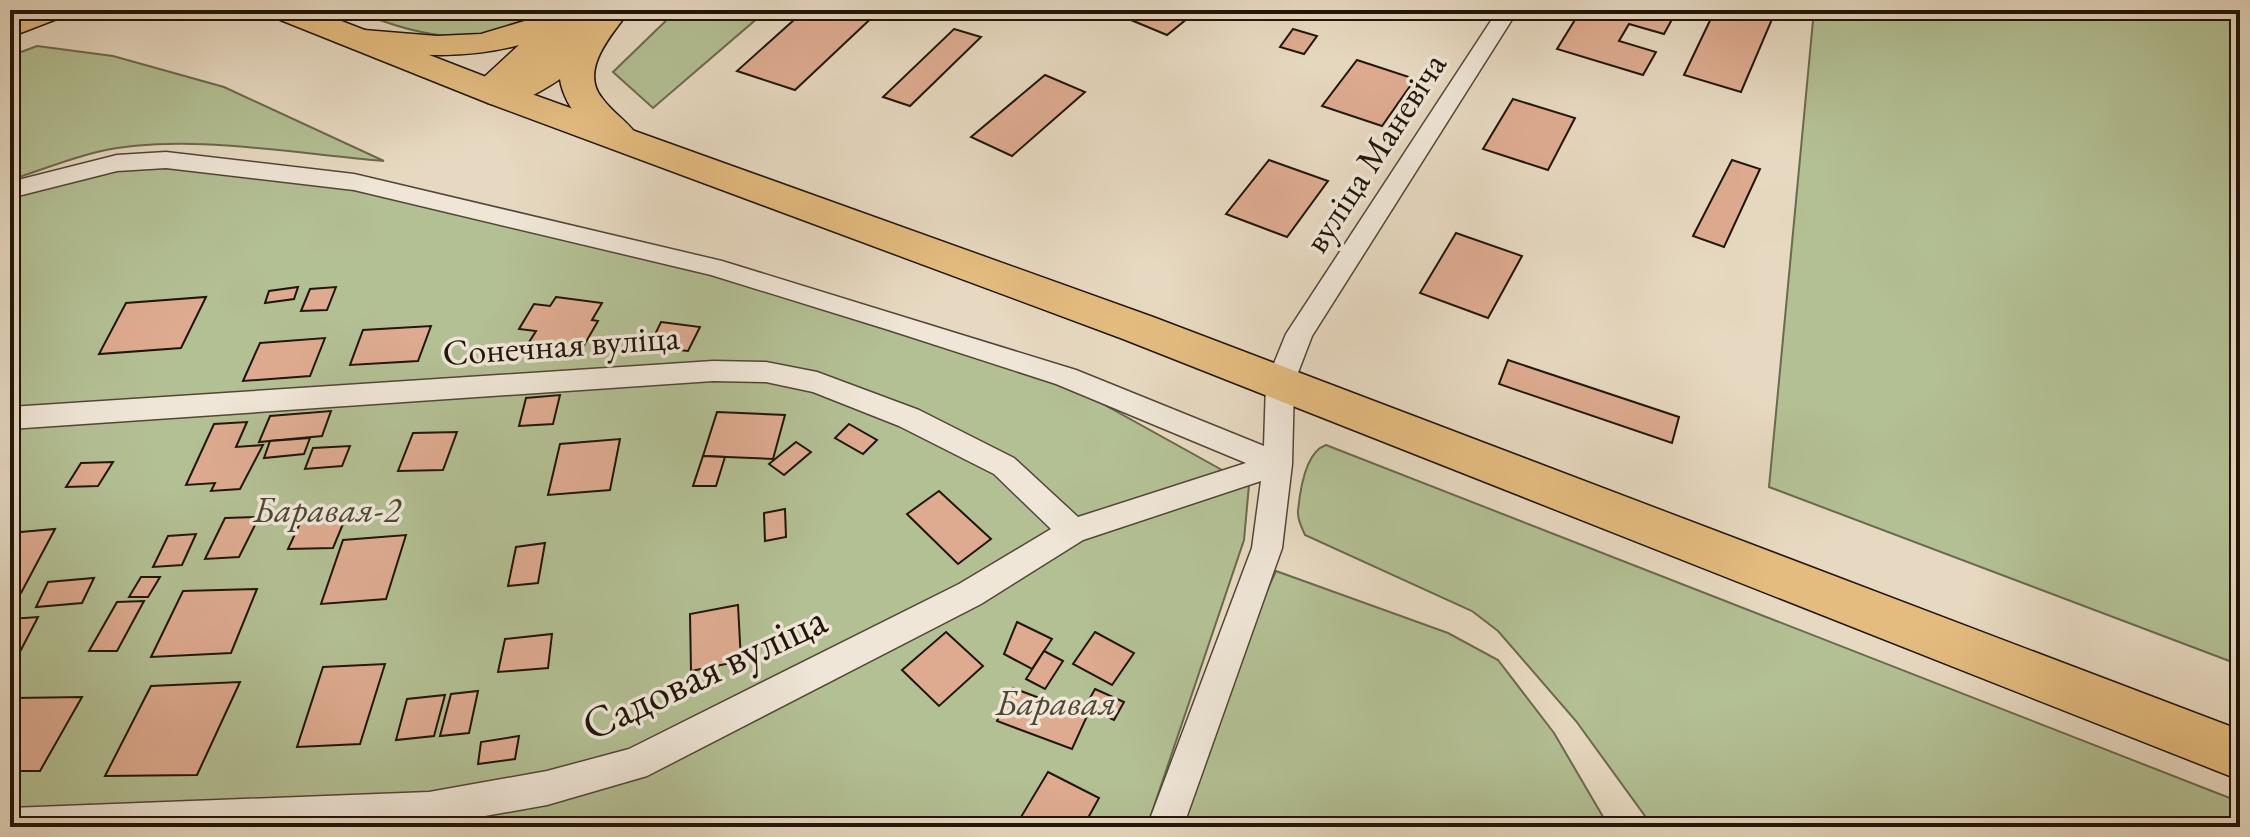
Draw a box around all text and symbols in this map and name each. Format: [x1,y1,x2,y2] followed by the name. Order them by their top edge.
[1292,43,1457,261] street label: вуліца Маневіча
[441,313,682,376] street label: Сонечная вуліца
[252,486,402,533] park label: Баравая-2
[572,590,836,753] street label: Садовая вуліца
[995,679,1116,726] park label: Баравая

